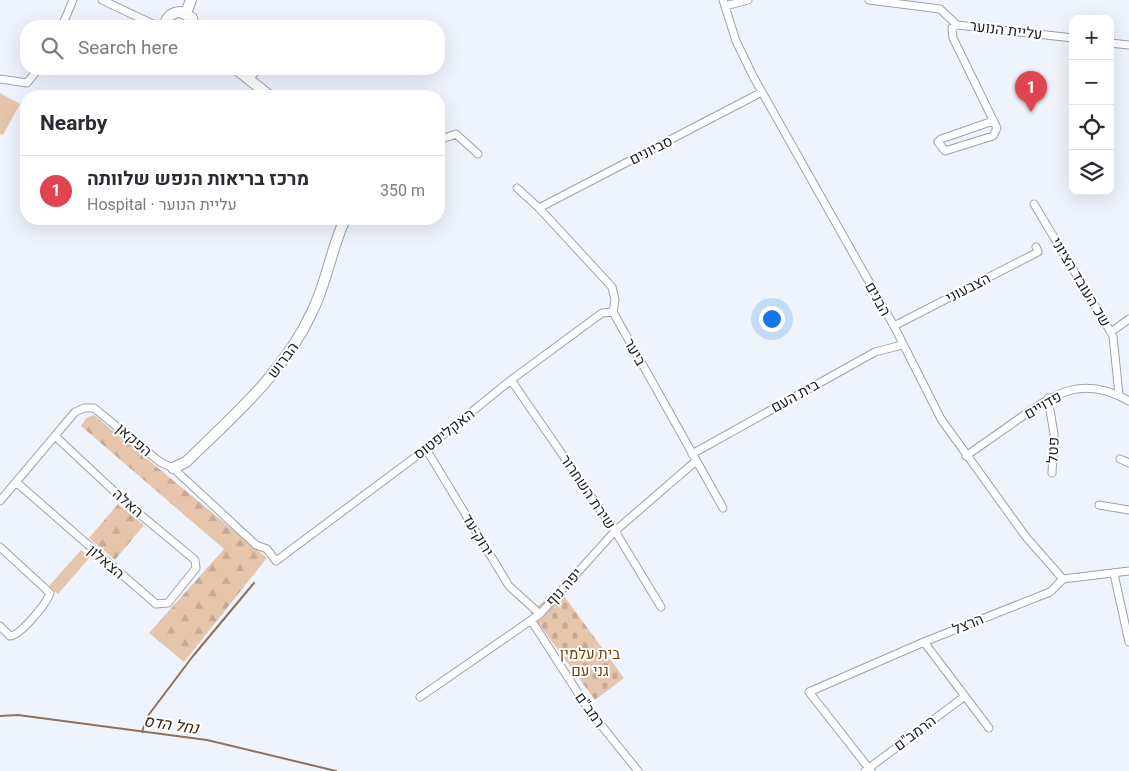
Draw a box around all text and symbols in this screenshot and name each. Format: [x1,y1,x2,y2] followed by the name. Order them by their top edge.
[1069,15,1114,195] map controls
[1069,15,1114,60] button: +
[969,17,1043,43] street label: עליית הנוער
[20,20,445,75] search box
[38,34,66,62] icon: search
[78,36,178,59] text: Search here
[1069,60,1114,105] button: −
[1015,71,1047,112] pin: 1
[1069,105,1114,150] button: locate
[40,111,107,135] text: Nearby
[626,132,676,168] street label: סביונים
[1069,150,1114,195] button: layers
[87,167,309,190] text: מרכז בריאות הנפש שלוותה
[51,181,61,200] text: 1
[380,181,425,200] text: 350 m
[87,195,237,214] text: Hospital · עליית הנוער
[1047,234,1115,330] street label: שכ העובד הציוני
[943,269,993,307] street label: הצבעוני
[861,279,895,319] street label: הבנים
[759,306,785,332] your location
[620,335,650,369] street label: ביער
[264,338,302,382] street label: הברוש
[768,375,822,417] street label: בית העם
[1021,387,1065,423] street label: פדויים
[410,405,478,463] street label: האקליפטוס
[112,420,156,460] street label: הפקאן
[1043,436,1063,464] street label: פטל
[557,451,619,533] street label: שירת השחרור
[109,485,147,521] street label: האלה
[458,511,498,559] street label: ירוק-עד
[84,541,128,583] street label: הצאלון
[542,564,586,610] street label: יפה נוף
[950,610,986,638] street label: הרצל
[560,645,620,680] park label: בית עלמין גני עם
[571,689,609,731] street label: רמב"ם
[142,711,201,738] water label: נחל הדס
[890,711,940,755] street label: הרמב"ם

